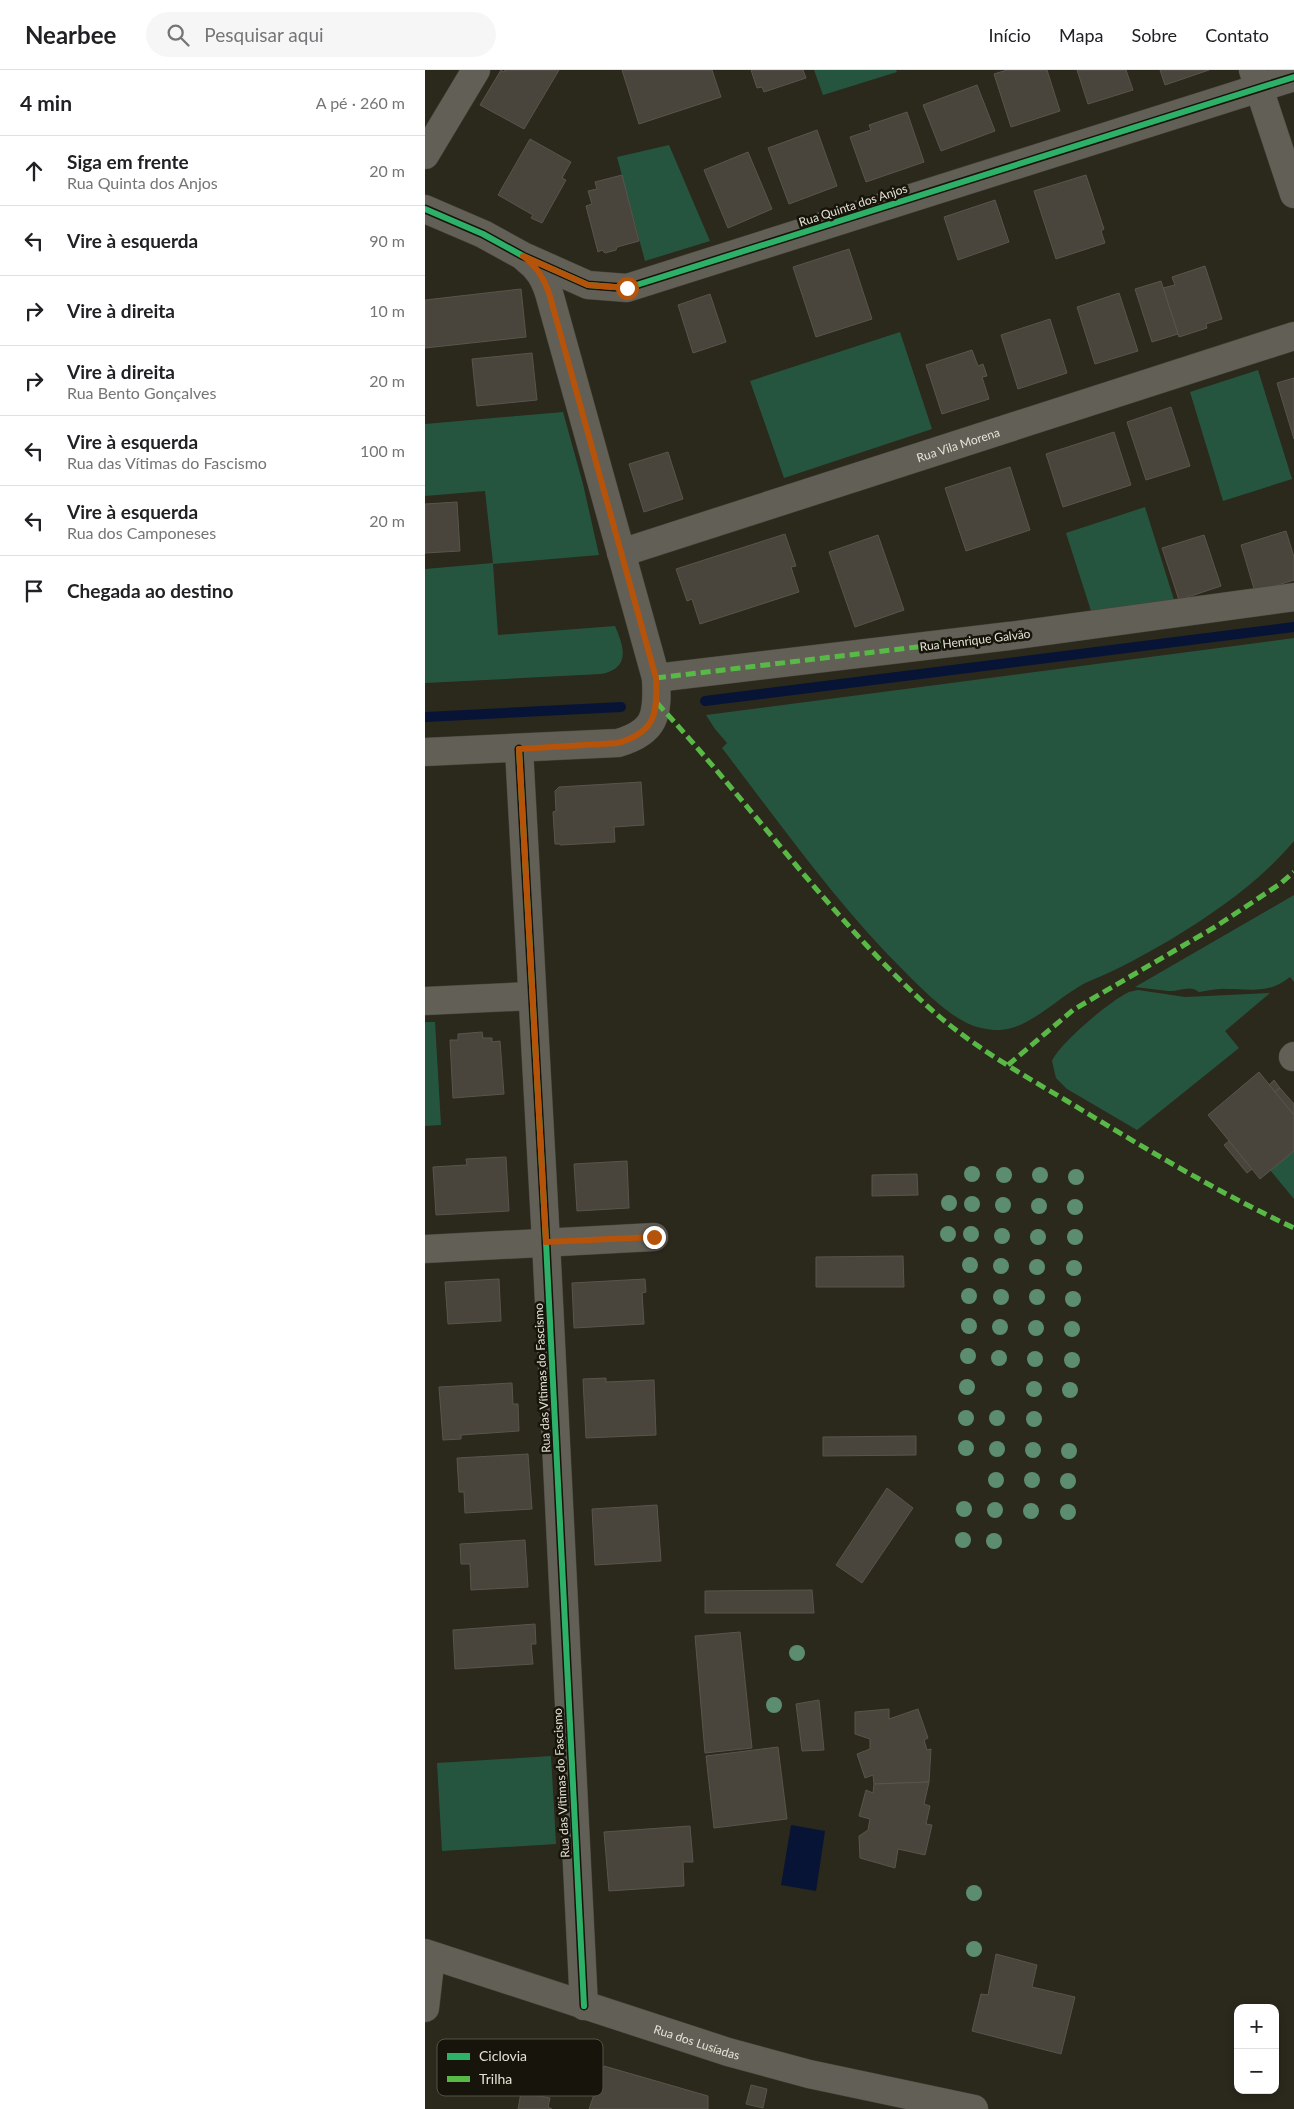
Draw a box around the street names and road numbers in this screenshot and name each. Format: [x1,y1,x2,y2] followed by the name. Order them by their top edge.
[797,180,909,230] street label: Rua Quinta dos Anjos
[914,424,1001,465] street label: Rua Vila Morena
[919,626,1031,654] street label: Rua Henrique Galvão
[531,1303,553,1453] street label: Rua das Vítimas do Fascismo
[550,1708,572,1858] street label: Rua das Vítimas do Fascismo
[652,2021,741,2062] street label: Rua dos Lusíadas

